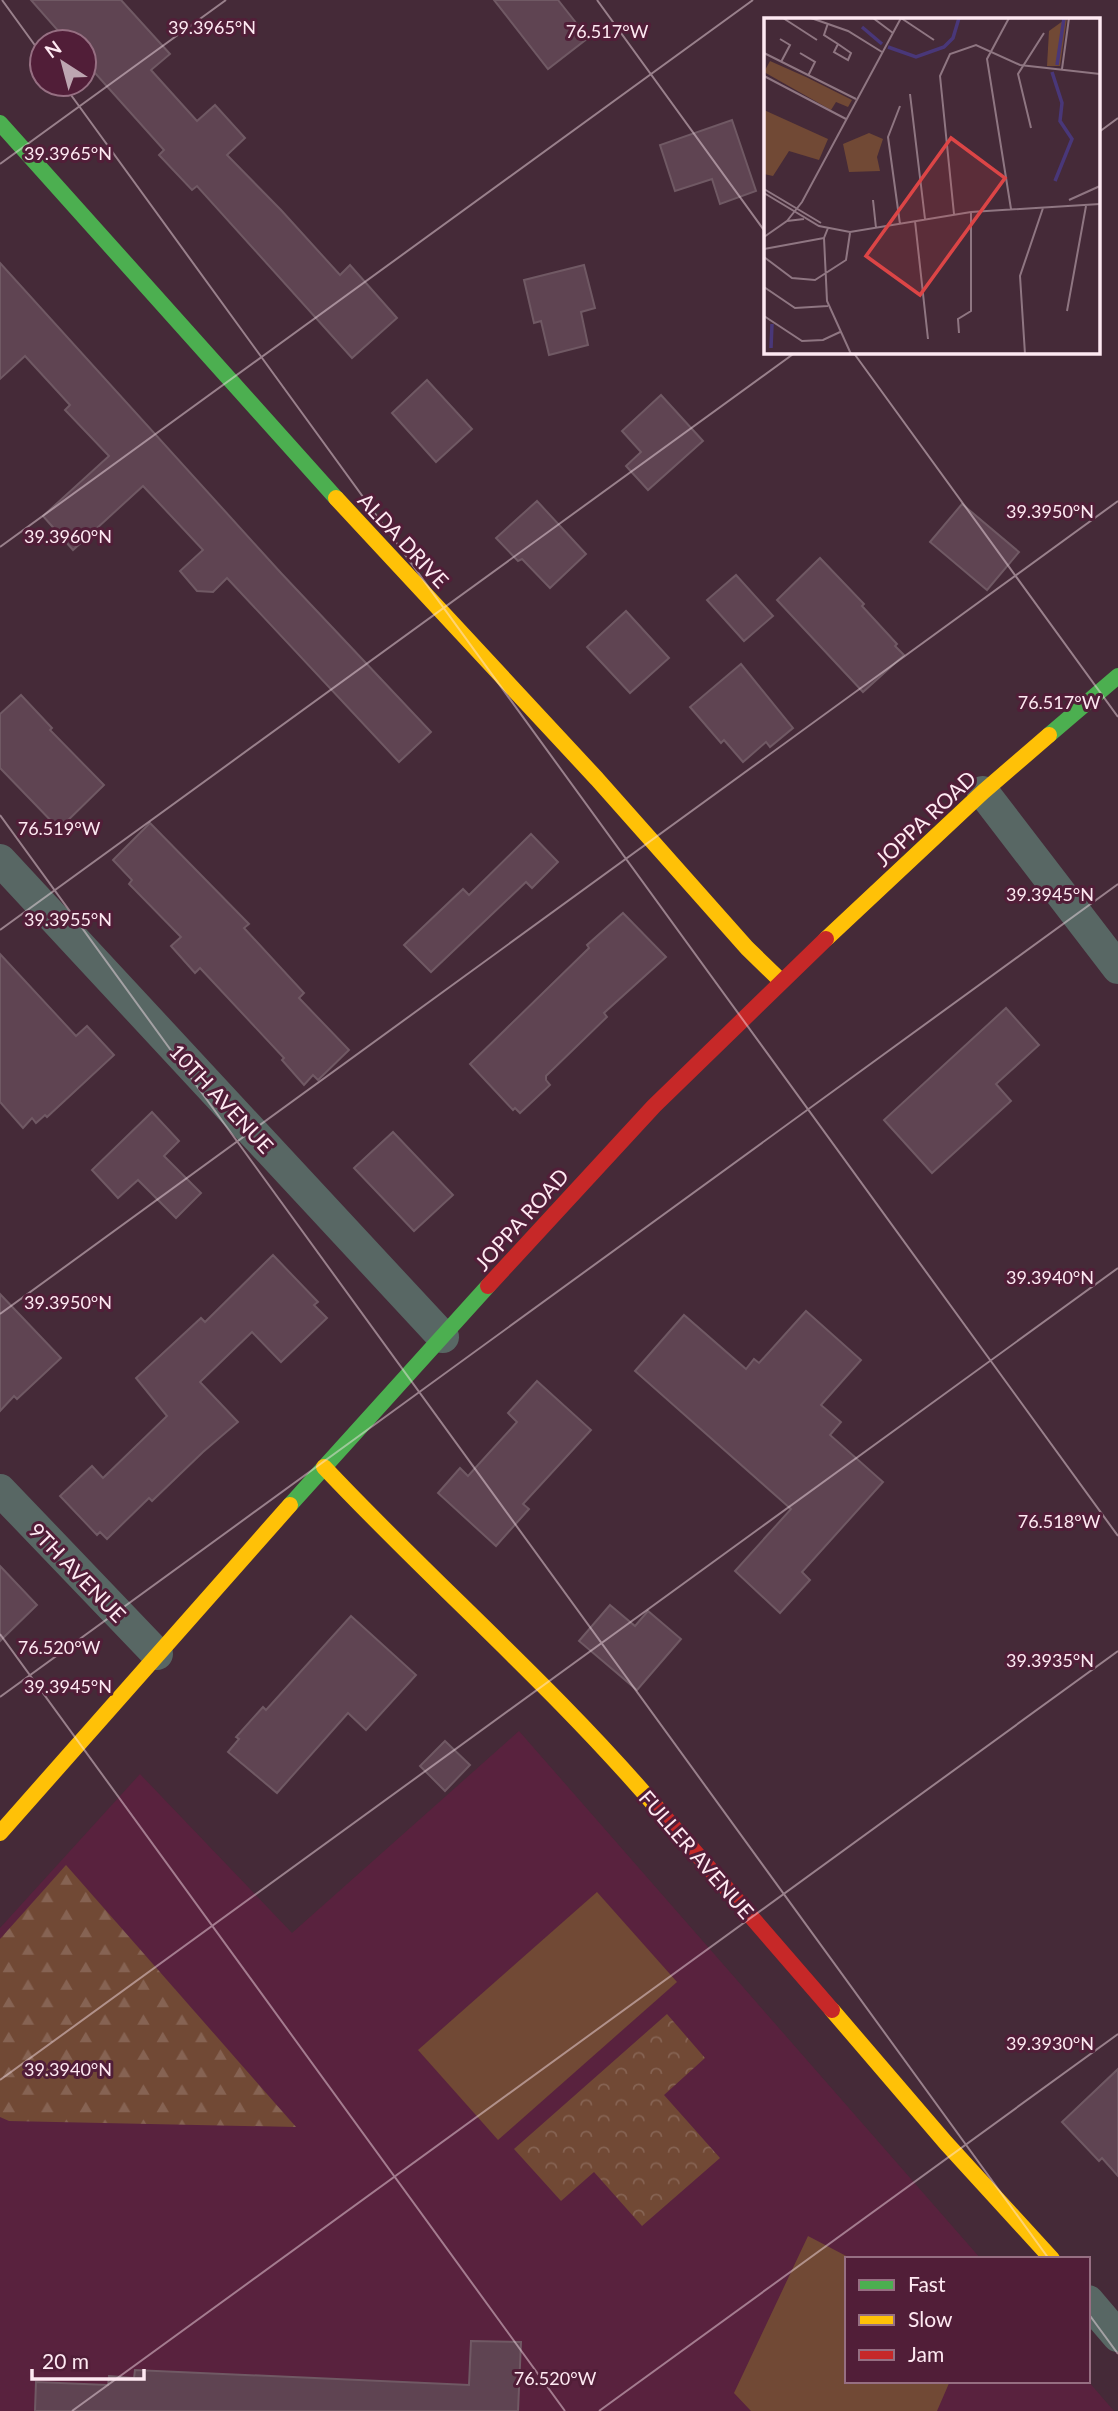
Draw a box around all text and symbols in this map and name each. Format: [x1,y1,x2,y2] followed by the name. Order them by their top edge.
[168,16,256,38] text: 39.3965°N
[764,18,1100,354] inset map
[566,20,649,42] text: 76.517°W
[28,28,98,98] north arrow
[40,35,65,62] text: N
[24,142,112,164] text: 39.3965°N
[354,487,454,593] street label: ALDA DRIVE
[1006,500,1094,522] text: 39.3950°N
[24,525,112,547] text: 39.3960°N
[1018,691,1101,713] text: 76.517°W
[870,765,980,871] street label: JOPPA ROAD
[18,817,101,839] text: 76.519°W
[1006,883,1094,905] text: 39.3945°N
[24,908,112,930] text: 39.3955°N
[165,1038,279,1158] street label: 10TH AVENUE
[469,1163,573,1275] street label: JOPPA ROAD
[1006,1266,1094,1288] text: 39.3940°N
[24,1291,112,1313] text: 39.3950°N
[1018,1510,1101,1532] text: 76.518°W
[24,1517,132,1627] street label: 9TH AVENUE
[18,1636,101,1658] text: 76.520°W
[1006,1649,1094,1671] text: 39.3935°N
[24,1675,112,1697] text: 39.3945°N
[634,1785,760,1923] street label: FULLER AVENUE
[1006,2032,1094,2054] text: 39.3930°N
[24,2058,112,2080] text: 39.3940°N
[845,2257,1090,2383] legend
[908,2271,946,2296] text: Fast
[908,2306,953,2331] text: Slow
[32,2338,144,2382] scale bar
[908,2341,944,2366] text: Jam
[42,2348,89,2373] text: 20 m
[514,2367,597,2389] text: 76.520°W

